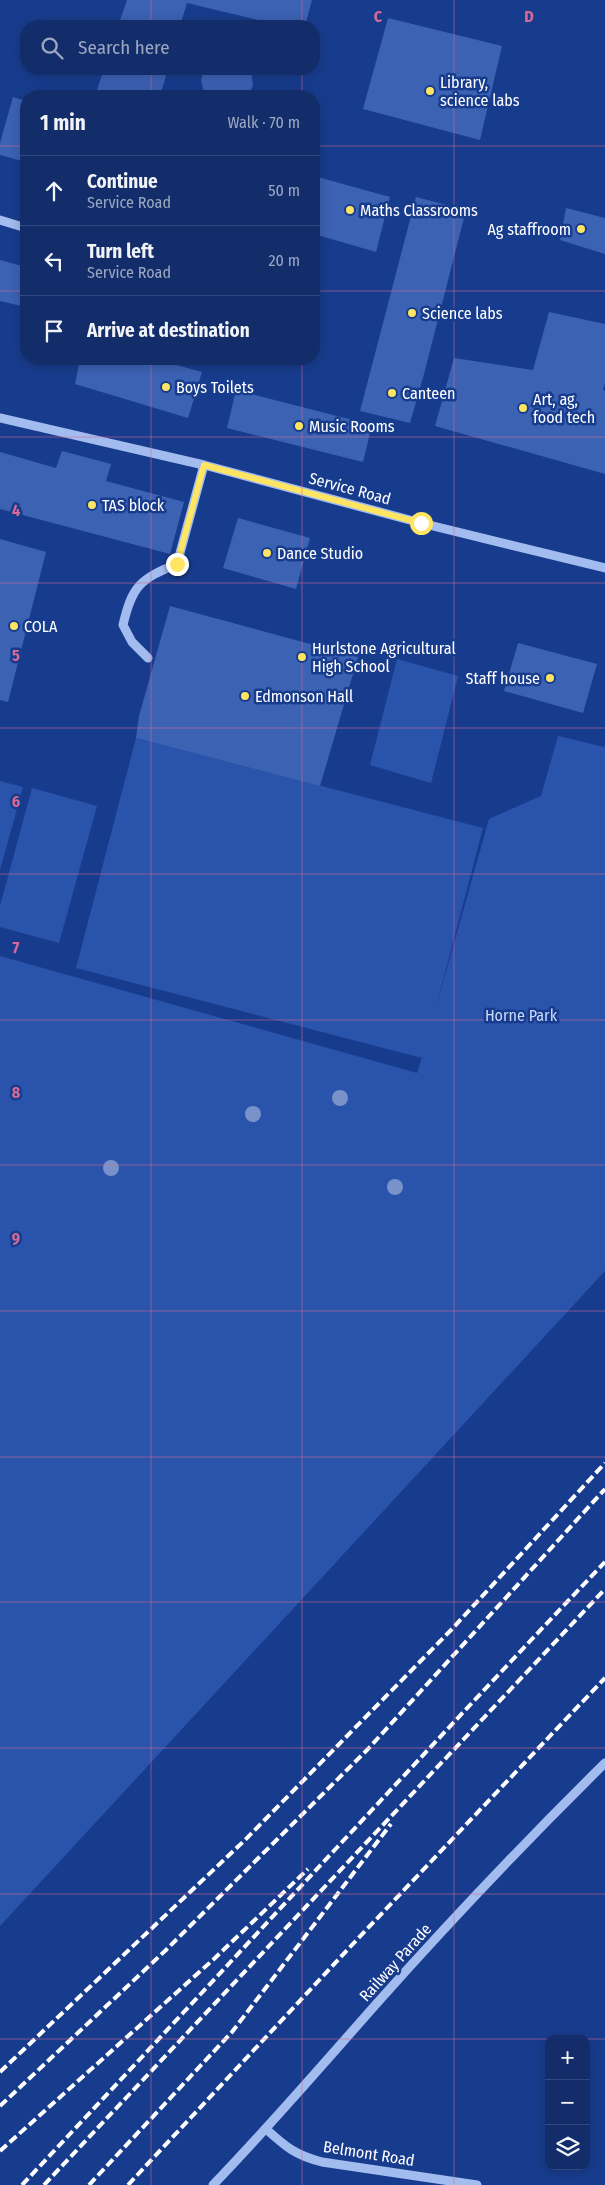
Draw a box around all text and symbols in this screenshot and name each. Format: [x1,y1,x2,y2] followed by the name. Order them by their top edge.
[374,7,383,26] text: C
[524,7,534,26] text: D
[20,20,320,75] search box
[38,34,66,62] icon: search
[78,36,170,59] text: Search here
[440,73,520,110] place label: Library, science labs
[424,85,436,97] marker: Library, science labs
[40,110,86,136] text: 1 min
[228,113,300,132] text: Walk · 70 m
[87,170,158,193] text: Continue
[40,177,68,205] icon: ahead
[268,181,300,200] text: 50 m
[87,193,171,212] text: Service Road
[360,201,478,220] place label: Maths Classrooms
[344,204,356,216] marker: Maths Classrooms
[487,220,571,239] place label: Ag staffroom
[575,223,587,235] marker: Ag staffroom
[87,240,154,263] text: Turn left
[40,247,68,275] icon: left
[269,251,300,270] text: 20 m
[87,263,171,282] text: Service Road
[422,304,503,323] place label: Science labs
[406,307,418,319] marker: Science labs
[40,317,68,345] icon: arrive
[87,319,250,342] text: Arrive at destination
[176,378,254,397] place label: Boys Toilets
[160,381,172,393] marker: Boys Toilets
[402,384,455,403] place label: Canteen
[386,387,398,399] marker: Canteen
[533,390,595,427] place label: Art, ag, food tech
[517,402,529,414] marker: Art, ag, food tech
[309,417,395,436] place label: Music Rooms
[293,420,305,432] marker: Music Rooms
[307,468,393,509] street label: Service Road
[102,496,165,515] place label: TAS block
[86,499,98,511] marker: TAS block
[12,501,20,520] text: 4
[410,512,433,535] route start
[277,544,363,563] place label: Dance Studio
[261,547,273,559] marker: Dance Studio
[166,553,189,576] route end
[24,617,58,636] place label: COLA
[8,620,20,632] marker: COLA
[312,639,456,676] place label: Hurlstone Agricultural High School
[12,646,20,665] text: 5
[296,651,308,663] marker: Hurlstone Agricultural High School
[466,669,540,688] place label: Staff house
[544,672,556,684] marker: Staff house
[255,687,353,706] place label: Edmonson Hall
[239,690,251,702] marker: Edmonson Hall
[12,792,20,811] text: 6
[13,938,20,957] text: 7
[485,1006,558,1025] park label: Horne Park
[12,1083,21,1102] text: 8
[12,1229,20,1248] text: 9
[355,1919,435,2005] street label: Railway Parade
[545,2035,590,2170] map controls
[545,2035,590,2080] button: +
[545,2080,590,2125] button: −
[545,2125,590,2170] button: layers
[322,2137,416,2170] street label: Belmont Road

